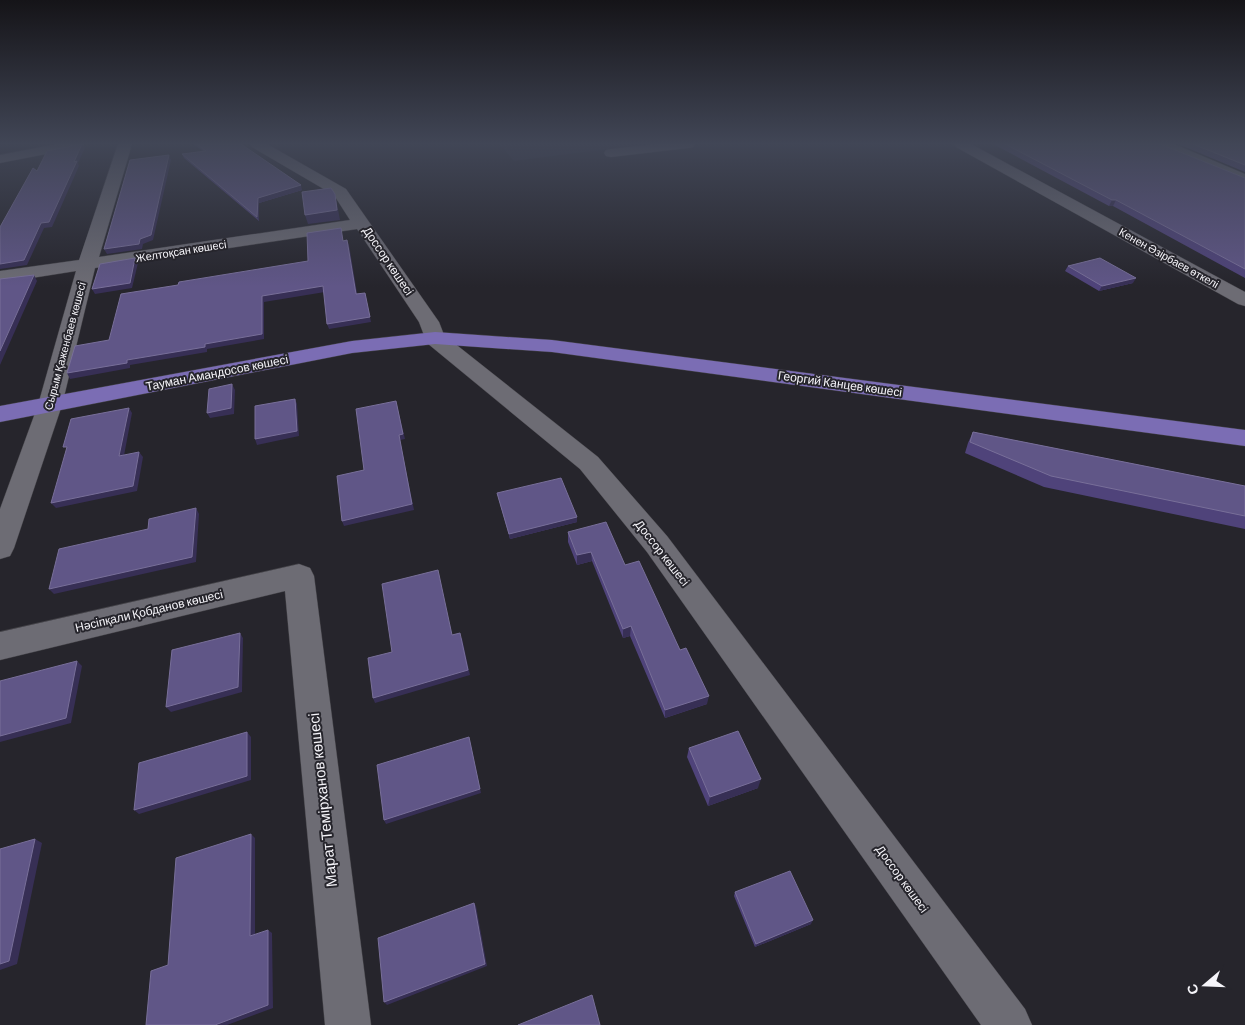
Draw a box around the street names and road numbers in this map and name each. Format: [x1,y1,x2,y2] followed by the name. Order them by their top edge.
[360,223,417,298] street label: Доссор көшесі
[1117,225,1221,290] street label: Кенен Әзірбаев өткелі
[135,237,227,264] street label: Желтоқсан көшесі
[41,281,88,411] street label: Сырым Қаженбаев көшесі
[144,351,289,394] street label: Тауман Амандосов көшесі
[777,367,903,400] street label: Георгий Канцев көшесі
[632,517,693,589] street label: Доссор көшесі
[74,586,224,635] street label: Нәсіпқали Қобданов көшесі
[304,712,340,888] street label: Марат Темірханов көшесі
[873,842,932,915] street label: Доссор көшесі

